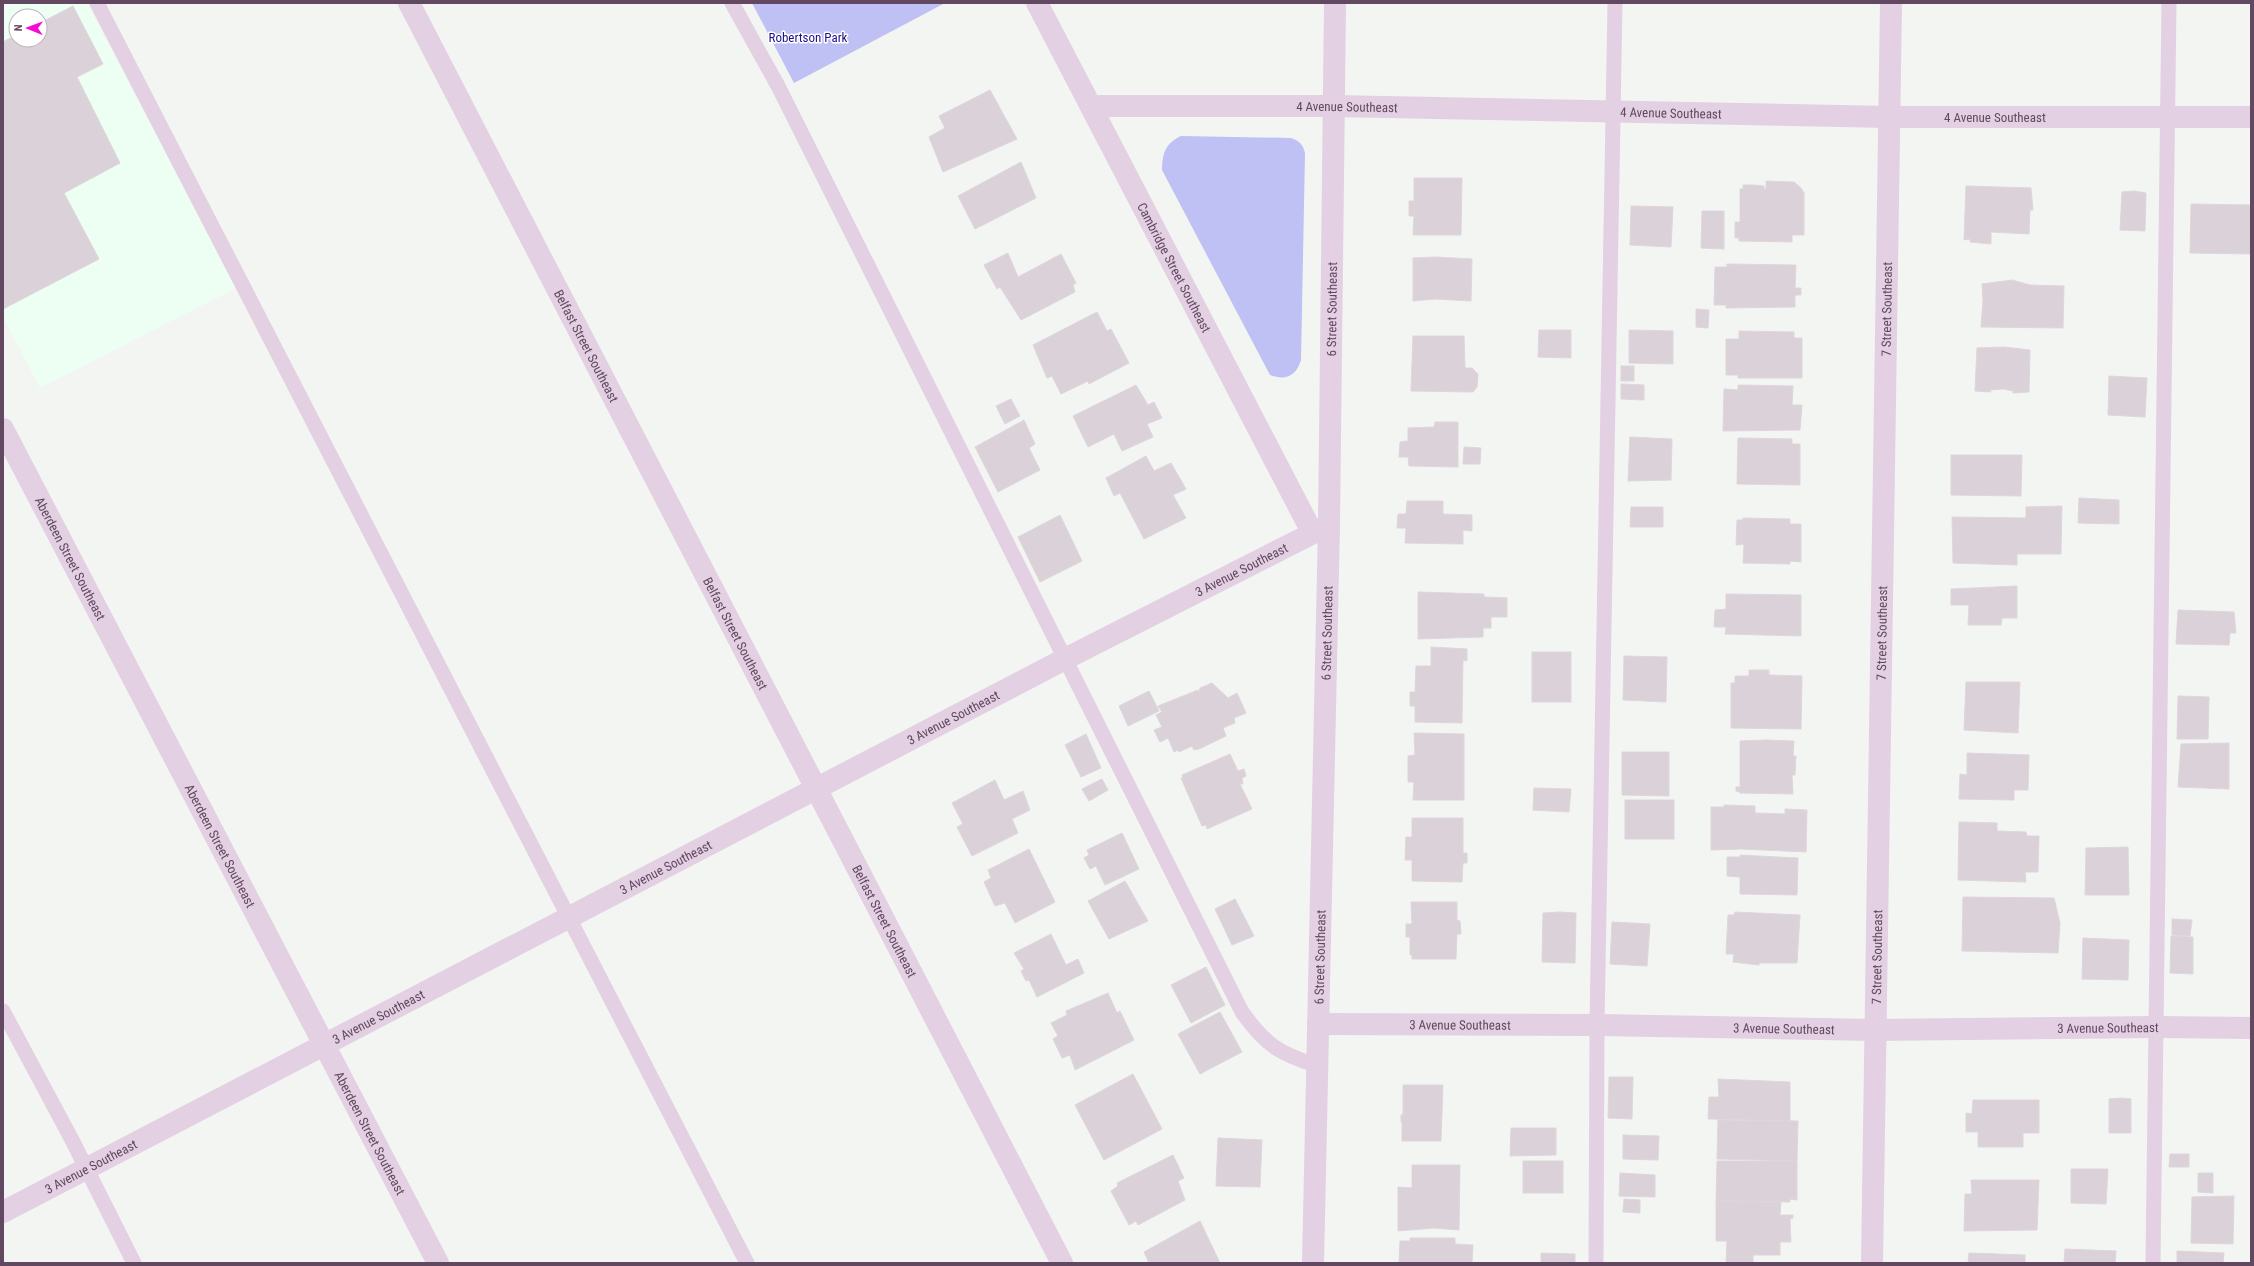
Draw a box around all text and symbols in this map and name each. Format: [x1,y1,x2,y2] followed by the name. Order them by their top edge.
[8,8,48,48] north arrow
[12,24,25,31] text: N
[769,30,848,45] park label: Robertson Park
[1296,99,1398,115] street label: 4 Avenue Southeast
[1620,105,1722,122] street label: 4 Avenue Southeast
[1944,110,2046,125] street label: 4 Avenue Southeast
[1134,200,1214,335] street label: Cambridge Street Southeast
[1324,262,1340,357] street label: 6 Street Southeast
[1879,262,1895,357] street label: 7 Street Southeast
[551,287,622,405] street label: Belfast Street Southeast
[32,494,108,623] street label: Aberdeen Street Southeast
[1193,540,1290,600] street label: 3 Avenue Southeast
[700,575,771,693] street label: Belfast Street Southeast
[1319,585,1336,681] street label: 6 Street Southeast
[1874,585,1890,681] street label: 7 Street Southeast
[905,688,1002,748] street label: 3 Avenue Southeast
[182,782,258,910] street label: Aberdeen Street Southeast
[617,837,714,898] street label: 3 Avenue Southeast
[849,862,920,980] street label: Belfast Street Southeast
[1312,909,1329,1005] street label: 6 Street Southeast
[1869,909,1885,1005] street label: 7 Street Southeast
[330,987,427,1047] street label: 3 Avenue Southeast
[1409,1017,1511,1033] street label: 3 Avenue Southeast
[1733,1020,1835,1037] street label: 3 Avenue Southeast
[2057,1020,2159,1036] street label: 3 Avenue Southeast
[331,1069,408,1198] street label: Aberdeen Street Southeast
[42,1137,140,1197] street label: 3 Avenue Southeast

